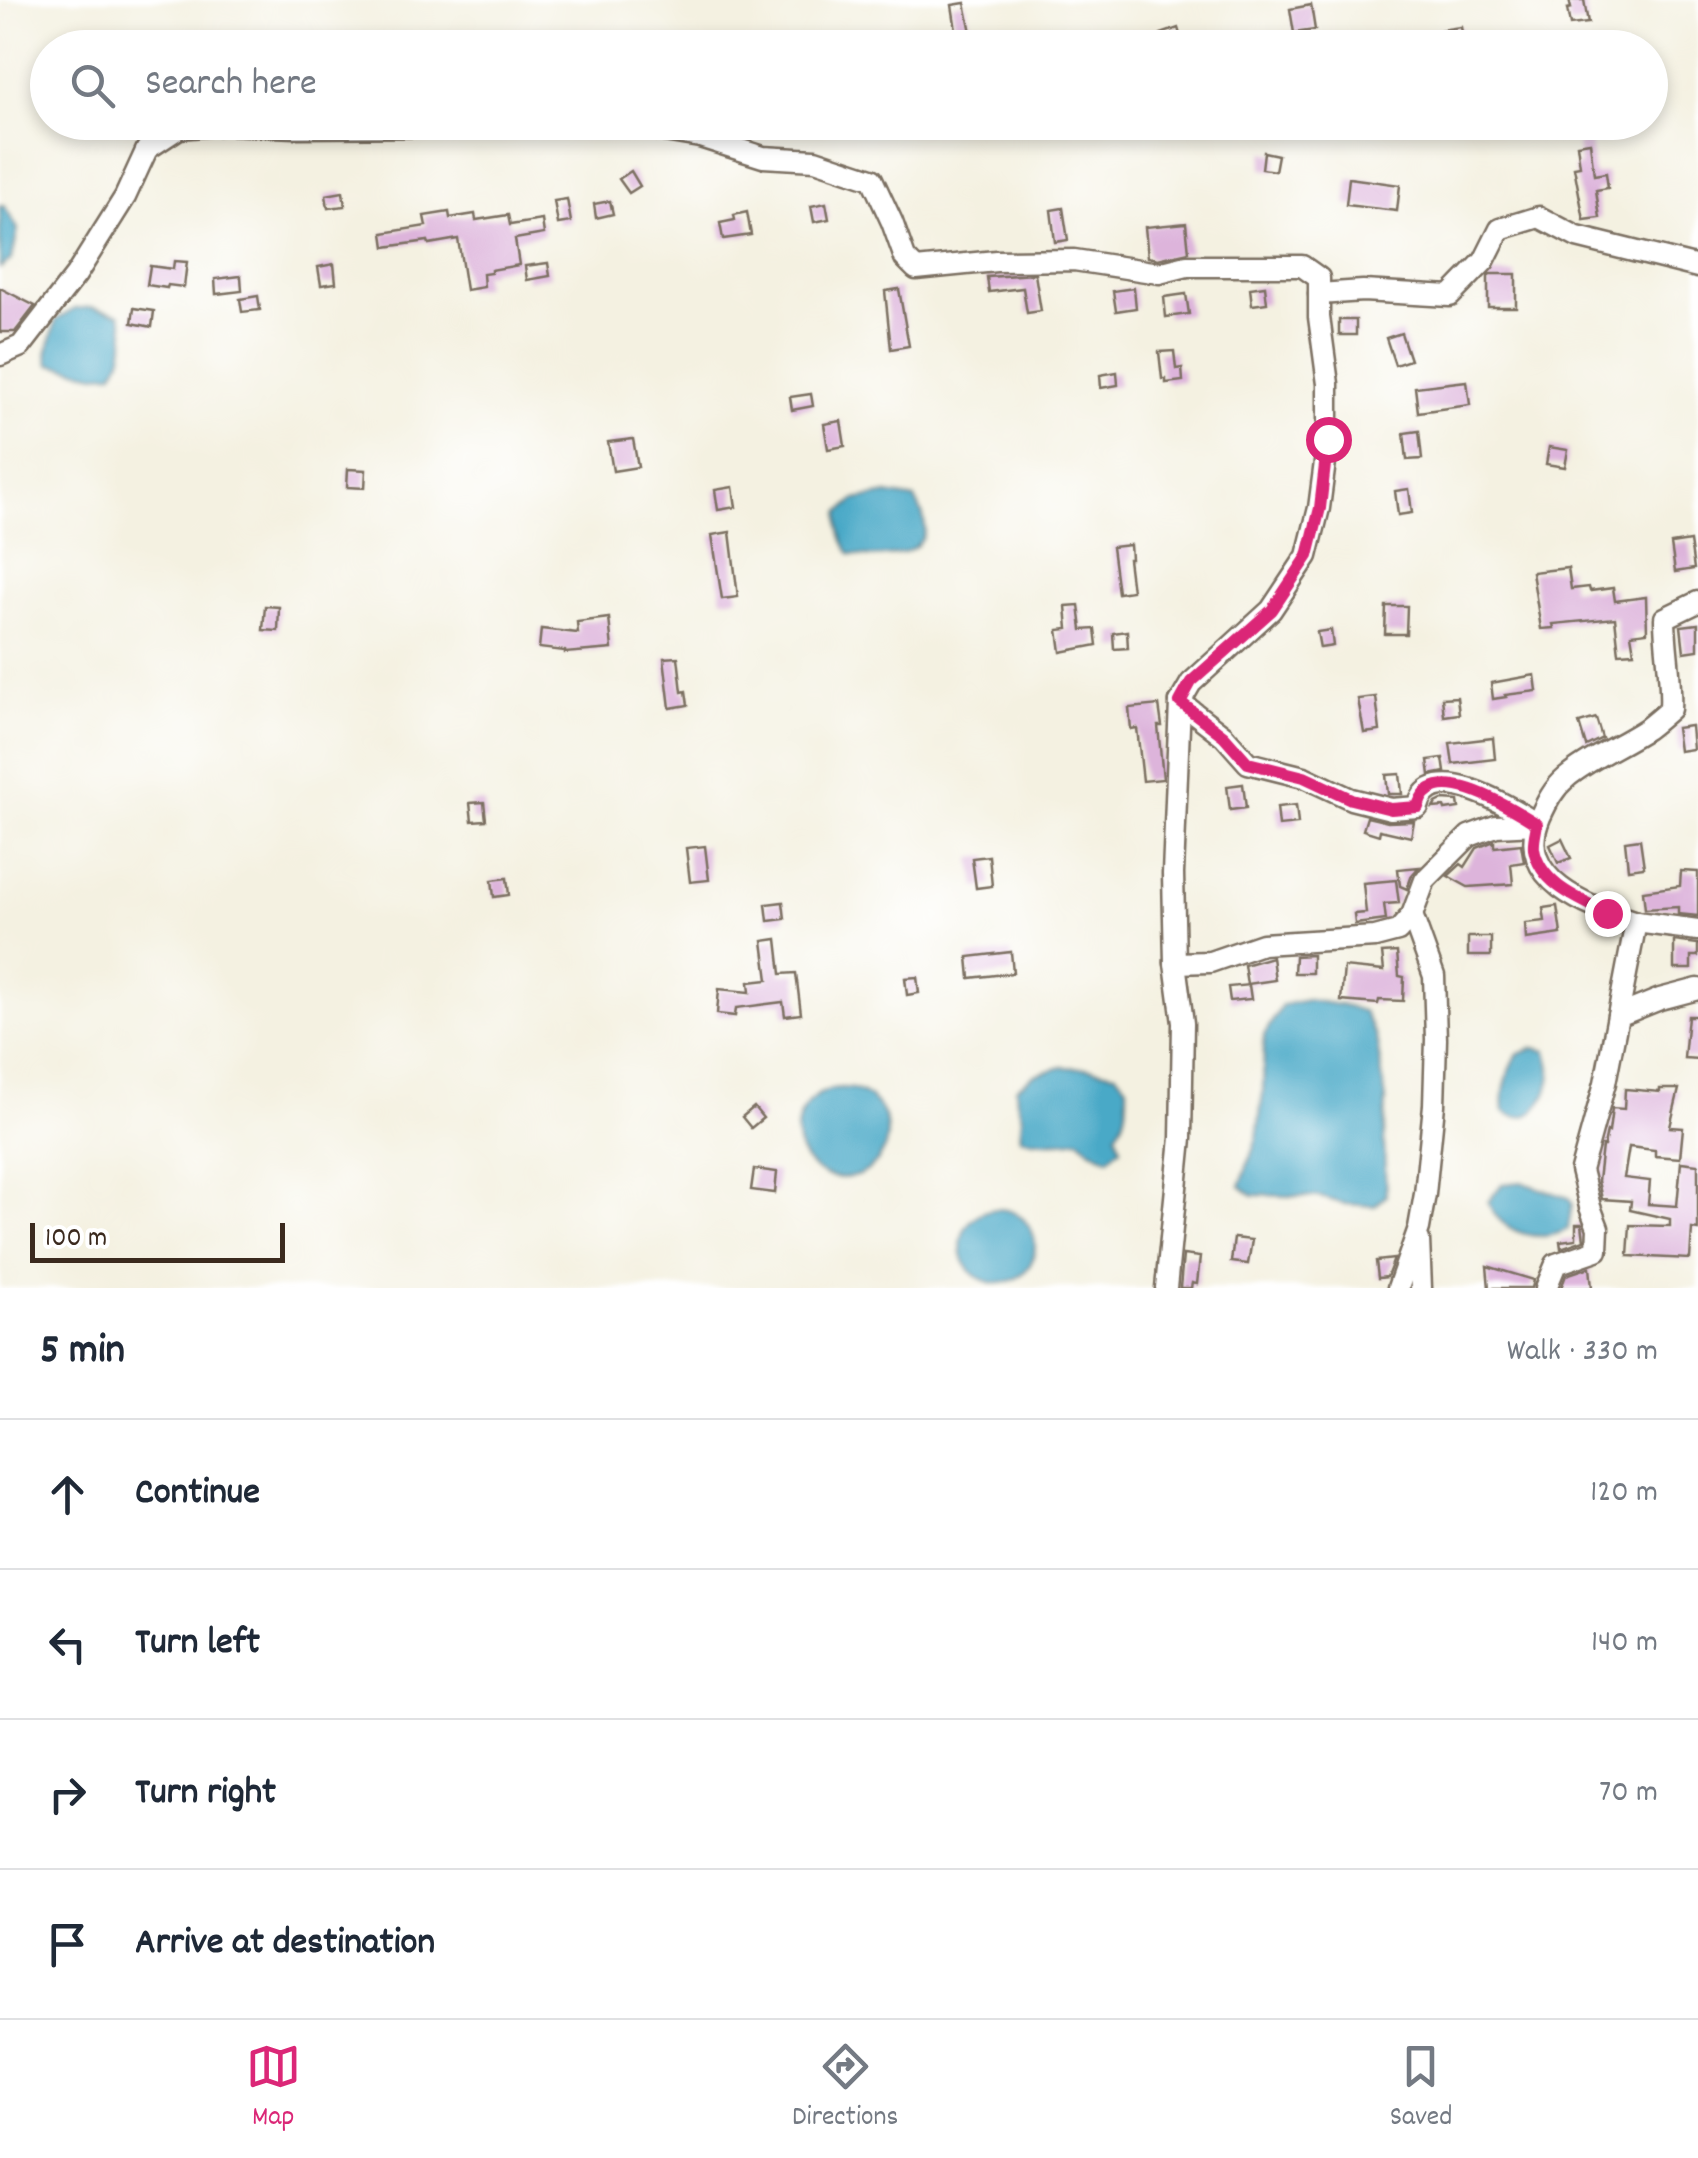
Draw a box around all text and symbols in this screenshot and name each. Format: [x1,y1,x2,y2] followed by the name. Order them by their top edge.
[30,30,1668,140] search box
[65,58,120,113] icon: search
[145,58,317,113] text: Search here
[1306,417,1352,463] route start
[1585,891,1631,937] route end
[30,1218,285,1262] scale bar
[45,1220,107,1260] text: 100 m
[40,1323,125,1383] text: 5 min
[1507,1330,1658,1376] text: Walk · 330 m
[40,1467,95,1522] icon: ahead
[135,1467,260,1522] text: Continue
[1590,1471,1658,1517] text: 120 m
[40,1617,95,1672] icon: left
[135,1617,260,1672] text: Turn left
[1591,1621,1658,1667] text: 140 m
[40,1767,95,1822] icon: right
[135,1767,276,1822] text: Turn right
[1599,1771,1658,1817] text: 70 m
[40,1917,95,1972] icon: arrive
[135,1917,435,1972] text: Arrive at destination
[246,2039,301,2139] tab: Map
[792,2039,898,2139] tab: Directions
[1390,2039,1452,2139] tab: Saved

